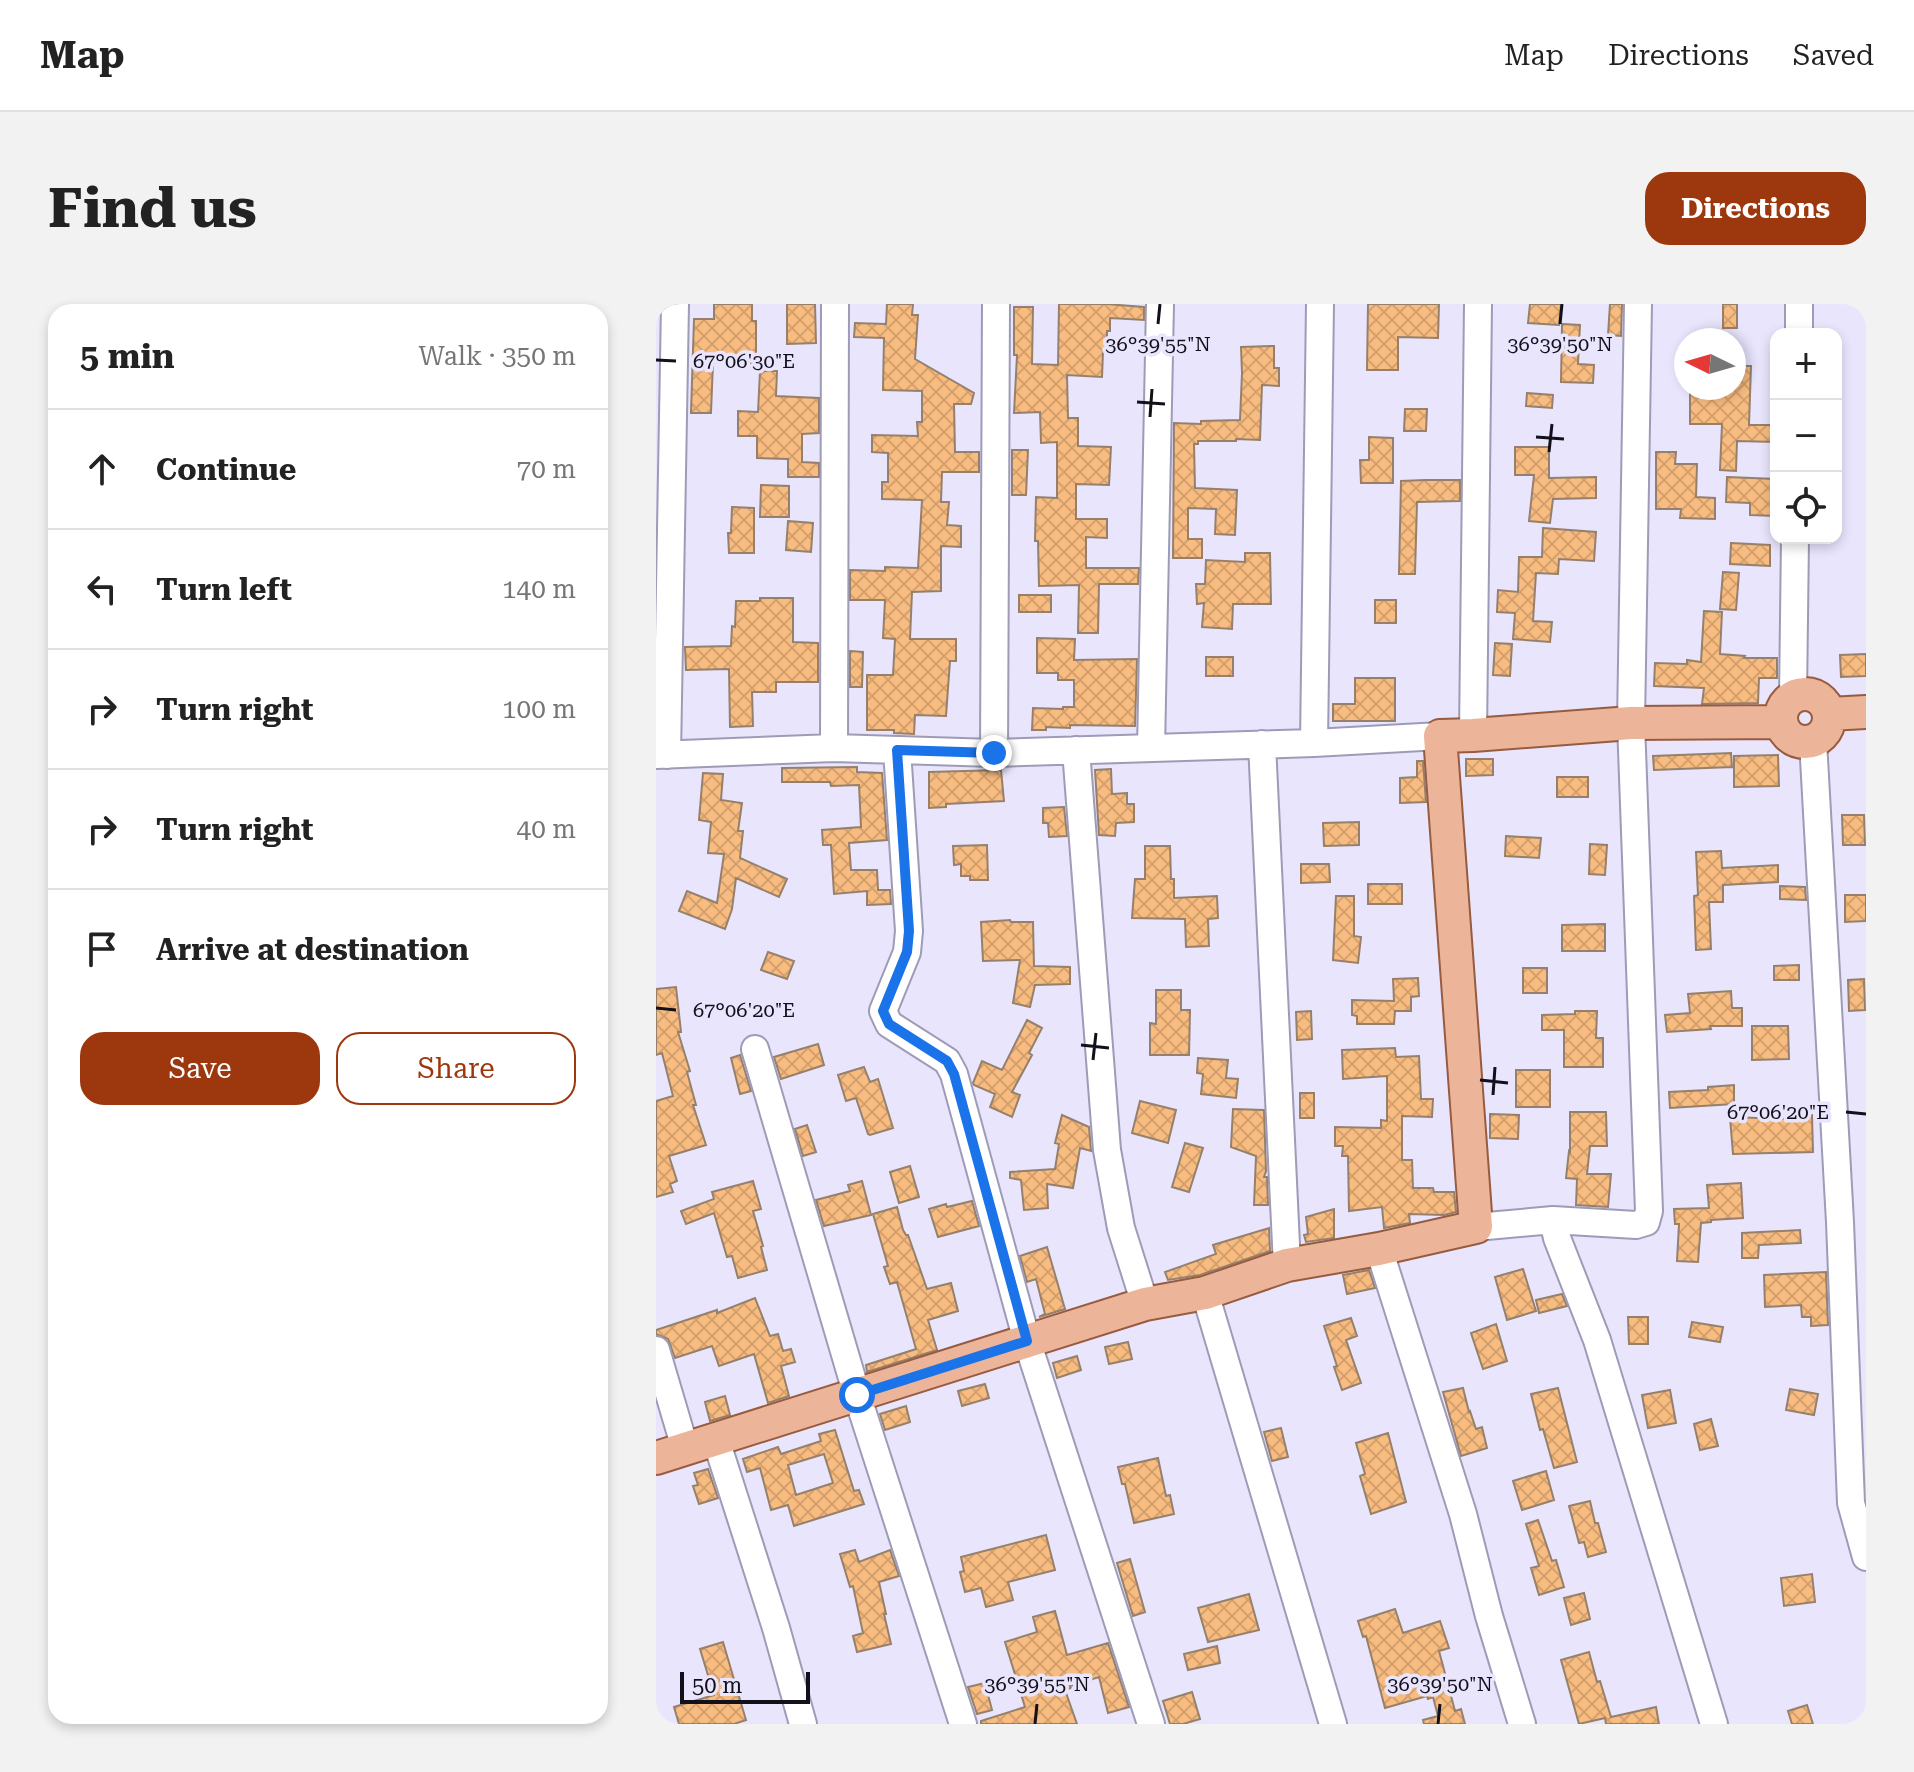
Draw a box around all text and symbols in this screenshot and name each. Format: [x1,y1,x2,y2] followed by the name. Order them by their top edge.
[40,33,125,77] text: Map
[1504,39,1564,72] text: Map
[1608,39,1749,72] text: Directions
[1793,39,1874,72] text: Saved
[1645,172,1866,245] button: Directions
[48,175,257,241] text: Find us
[1674,328,1746,400] north arrow
[1770,328,1842,544] map controls
[1770,328,1842,400] button: +
[1105,332,1211,356] text: 36°39'55"N
[1507,332,1613,356] text: 36°39'50"N
[80,336,175,376] text: 5 min
[418,341,576,371] text: Walk · 350 m
[693,349,795,373] text: 67°06'30"E
[1770,400,1842,472] button: −
[80,447,124,491] icon: ahead
[156,452,296,487] text: Continue
[517,454,576,484] text: 70 m
[1770,472,1842,544] button: locate
[80,567,124,611] icon: left
[156,572,292,607] text: Turn left
[502,574,576,604] text: 140 m
[80,687,124,731] icon: right
[156,692,313,727] text: Turn right
[502,694,576,724] text: 100 m
[976,735,1012,771] route end
[80,807,124,851] icon: right
[156,812,313,847] text: Turn right
[517,814,576,844] text: 40 m
[80,927,124,971] icon: arrive
[156,932,469,967] text: Arrive at destination
[693,998,795,1022] text: 67°06'20"E
[80,1032,320,1105] button: Save
[336,1032,576,1105] button: Share
[1727,1100,1829,1124] text: 67°06'20"E
[839,1377,875,1413] route start
[680,1668,810,1704] scale bar
[984,1672,1090,1696] text: 36°39'55"N
[1387,1672,1493,1696] text: 36°39'50"N
[692,1673,742,1698] text: 50 m

